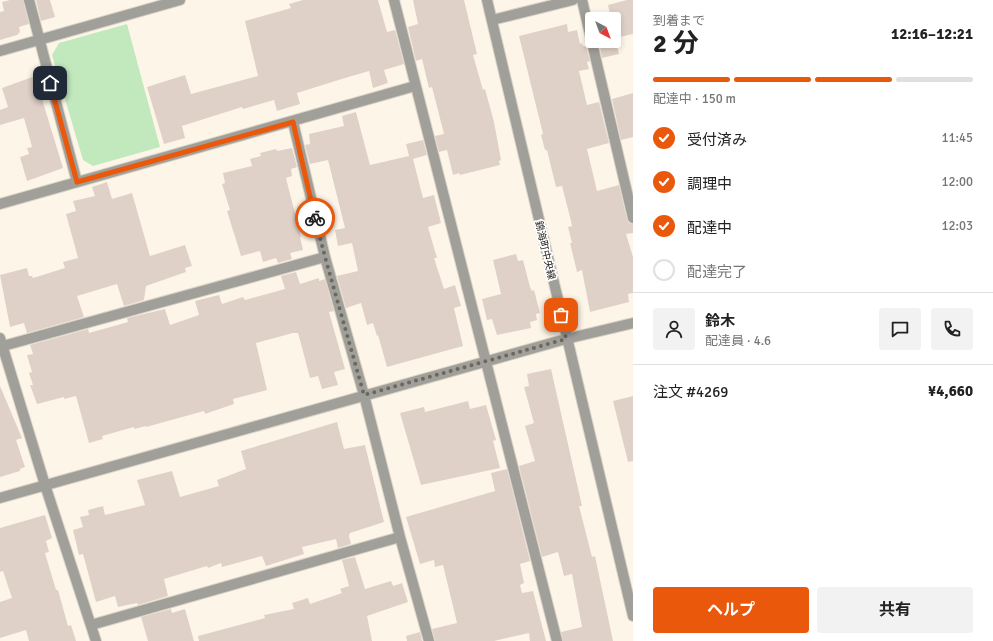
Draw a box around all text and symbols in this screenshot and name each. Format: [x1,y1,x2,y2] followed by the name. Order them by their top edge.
[585,12,621,48] north arrow
[585,12,621,48] map controls
[653,13,705,29] text: 到着まで
[891,25,973,43] text: 12:16–12:21
[653,28,699,60] text: 2 分
[33,66,67,100] pin
[39,72,61,94] icon: home
[653,91,736,107] text: 配達中 · 150 m
[653,127,675,149] icon: check
[941,130,973,146] text: 11:45
[687,131,747,149] text: 受付済み
[653,171,675,193] icon: check
[941,174,973,190] text: 12:00
[687,175,732,193] text: 調理中
[295,198,335,238] courier
[304,207,326,229] icon: bike
[653,215,675,237] icon: check
[941,218,973,234] text: 12:03
[687,219,732,237] text: 配達中
[532,220,558,281] street label: 錦海町中央線
[687,263,747,281] text: 配達完了
[544,298,578,332] pin
[550,304,572,326] icon: bag
[653,308,695,350] button: person
[879,308,921,350] button: chat
[931,308,973,350] button: phone
[705,312,735,330] text: 鈴木
[705,333,771,349] text: 配達員 · 4.6
[928,382,973,400] text: ¥4,660
[653,383,728,401] text: 注文 #4269
[653,587,809,633] button: ヘルプ
[817,587,973,633] button: 共有

